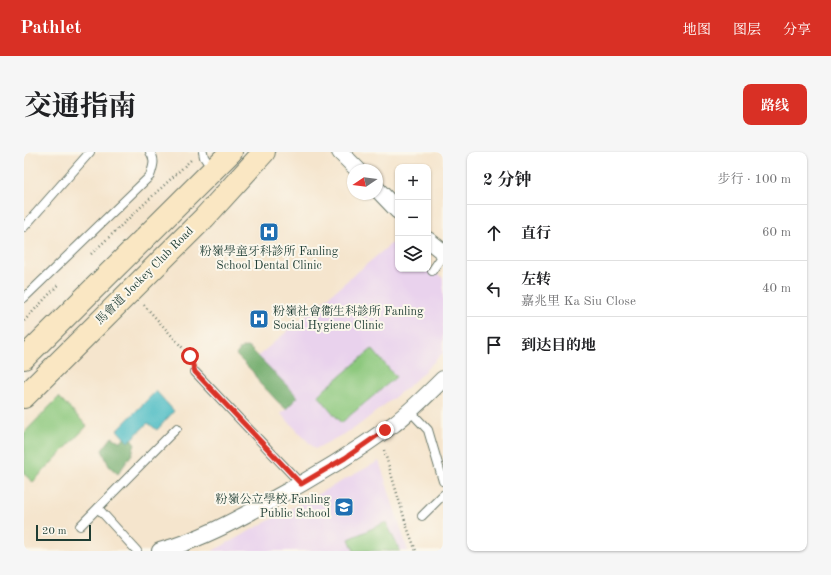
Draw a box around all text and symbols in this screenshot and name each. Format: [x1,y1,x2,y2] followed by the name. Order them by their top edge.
[20,19,81,38] text: Pathlet
[683,23,711,37] text: 地图
[733,23,761,37] text: 图层
[783,23,811,37] text: 分享
[743,84,807,125] button: 路线
[24,94,136,122] text: 交通指南
[347,164,383,200] north arrow
[395,164,431,272] map controls
[395,164,431,200] button: +
[483,172,532,189] text: 2 分钟
[717,173,791,186] text: 步行 · 100 m
[395,200,431,236] button: −
[258,221,280,243] hospital icon: 粉嶺學童牙科診所 Fanling School Dental Clinic
[483,222,505,244] icon: ahead
[93,224,196,327] street label: 馬會道 Jockey Club Road
[762,226,791,239] text: 60 m
[521,227,551,242] text: 直行
[395,236,431,272] button: layers
[200,244,339,272] place label: 粉嶺學童牙科診所 Fanling School Dental Clinic
[521,273,551,288] text: 左转
[483,278,505,300] icon: left
[762,282,791,295] text: 40 m
[521,295,636,308] text: 嘉兆里 Ka Siu Close
[273,304,424,332] place label: 粉嶺社會衞生科診所 Fanling Social Hygiene Clinic
[248,308,270,330] hospital icon: 粉嶺社會衞生科診所 Fanling Social Hygiene Clinic
[483,334,505,356] icon: arrive
[521,339,596,354] text: 到达目的地
[181,347,199,365] route start
[376,421,394,439] route end
[215,492,331,520] place label: 粉嶺公立學校 Fanling Public School
[333,496,355,518] school or university icon: 粉嶺公立學校 Fanling Public School
[36,523,91,542] scale bar
[42,526,67,537] text: 20 m

